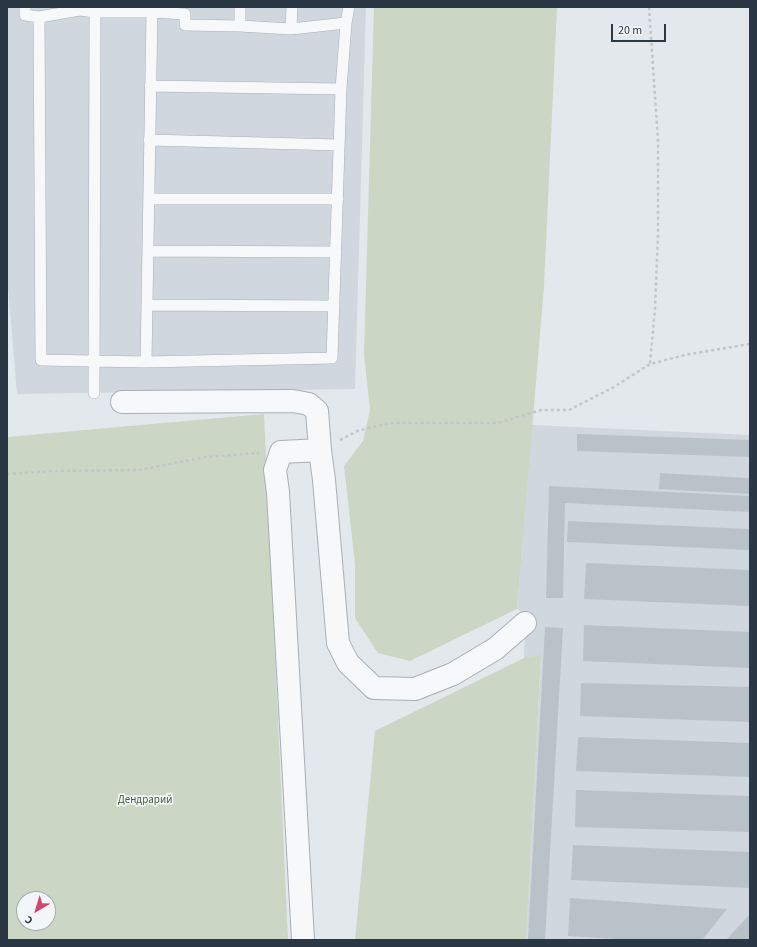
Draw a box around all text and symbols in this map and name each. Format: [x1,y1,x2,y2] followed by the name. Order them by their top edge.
[613,16,668,42] scale bar
[618,22,642,39] text: 20 m
[118,794,172,808] park label: Дендрарий
[16,891,56,931] north arrow
[22,912,36,928] text: С

